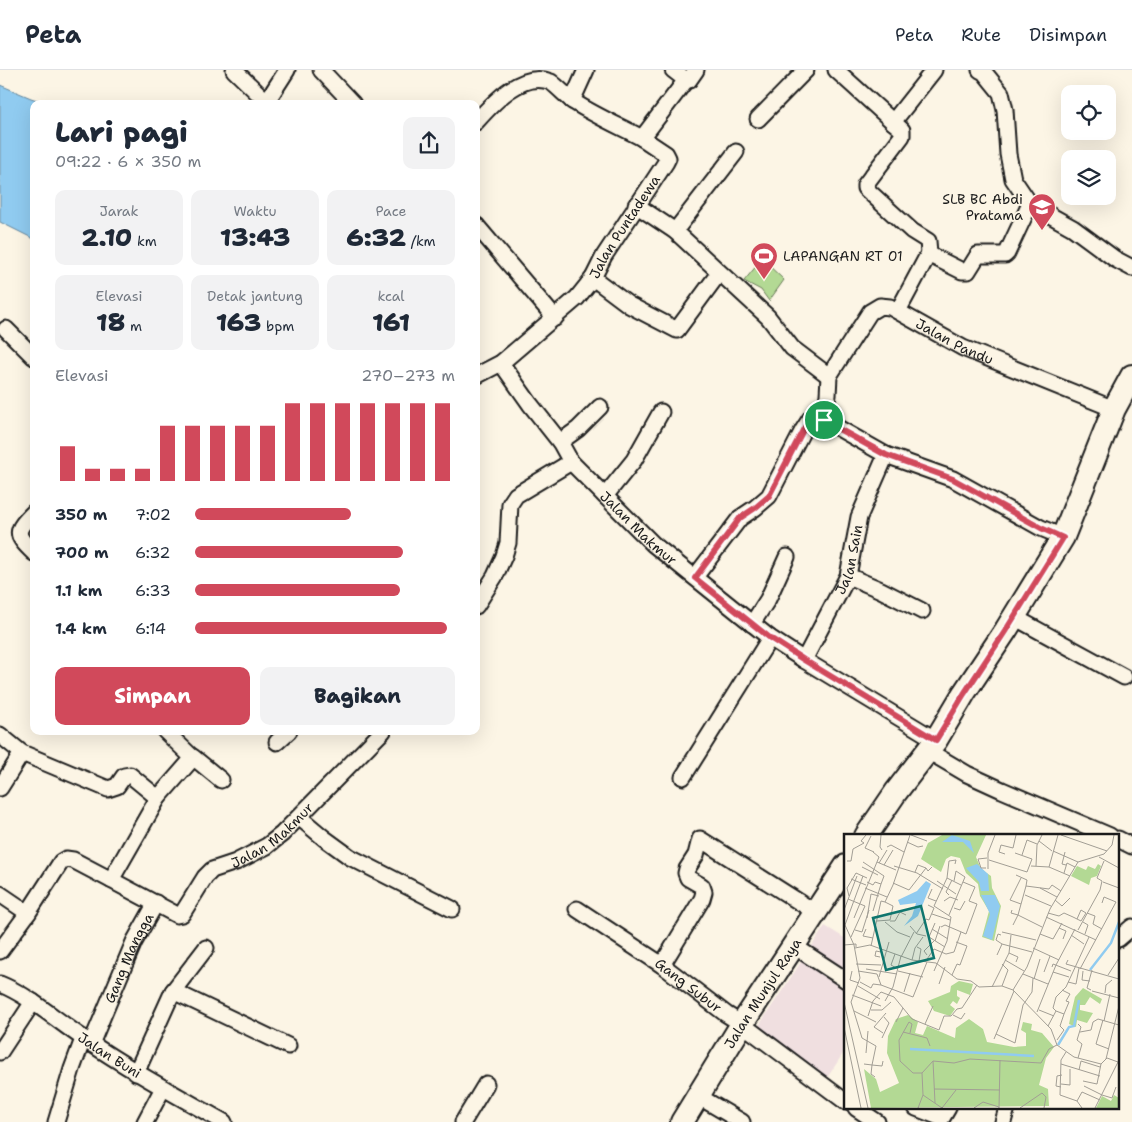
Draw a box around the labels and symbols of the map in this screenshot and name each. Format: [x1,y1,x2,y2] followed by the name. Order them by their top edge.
[585,171,664,281] street label: Jalan Puntadewa
[942,190,1023,224] place label: SLB BC Abdi Pratama
[1027,192,1057,231] school or university icon: SLB BC Abdi Pratama
[749,241,779,280] sports icon: LAPANGAN RT 01
[783,247,903,265] place label: LAPANGAN RT 01
[913,314,996,368] street label: Jalan Pandu
[803,399,845,441] pin
[596,487,681,569] street label: Jalan Makmur
[831,523,866,598] street label: Jalan Sain
[229,798,317,872] street label: Jalan Makmur
[844,834,1120,1110] inset map
[100,909,158,1006] street label: Gang Mangga
[720,934,805,1052] street label: Jalan Munjul Raya
[652,954,726,1017] street label: Gang Subur
[75,1028,145,1082] street label: Jalan Buni

